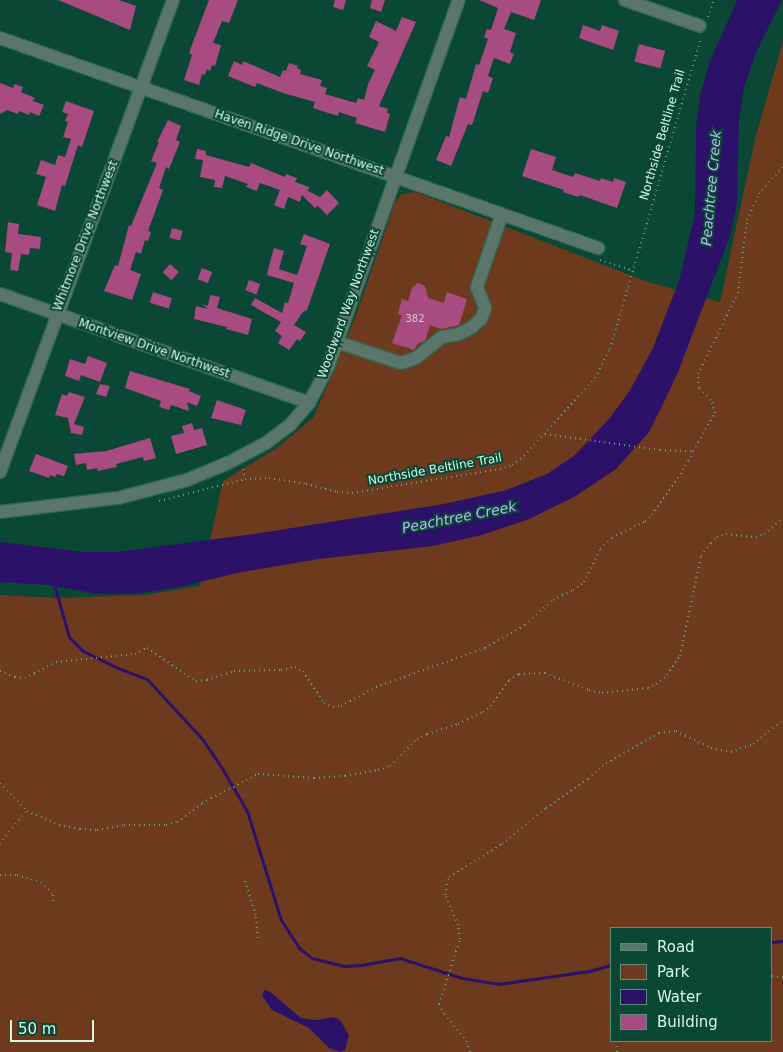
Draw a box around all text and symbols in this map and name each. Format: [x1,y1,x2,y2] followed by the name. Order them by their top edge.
[637,68,689,202] street label: Northside Beltline Trail
[213,107,385,179] street label: Haven Ridge Drive Northwest
[698,129,724,247] water label: Peachtree Creek
[51,159,121,313] street label: Whitmore Drive Northwest
[315,227,383,381] street label: Woodward Way Northwest
[405,313,425,325] house number: 382
[76,316,232,382] street label: Montview Drive Northwest
[367,451,503,489] street label: Northside Beltline Trail
[400,498,518,536] water label: Peachtree Creek
[610,927,773,1042] legend
[657,938,695,956] text: Road
[657,963,689,981] text: Park
[657,988,701,1006] text: Water
[12,1010,96,1042] scale bar
[657,1013,718,1031] text: Building
[18,1020,56,1038] text: 50 m

